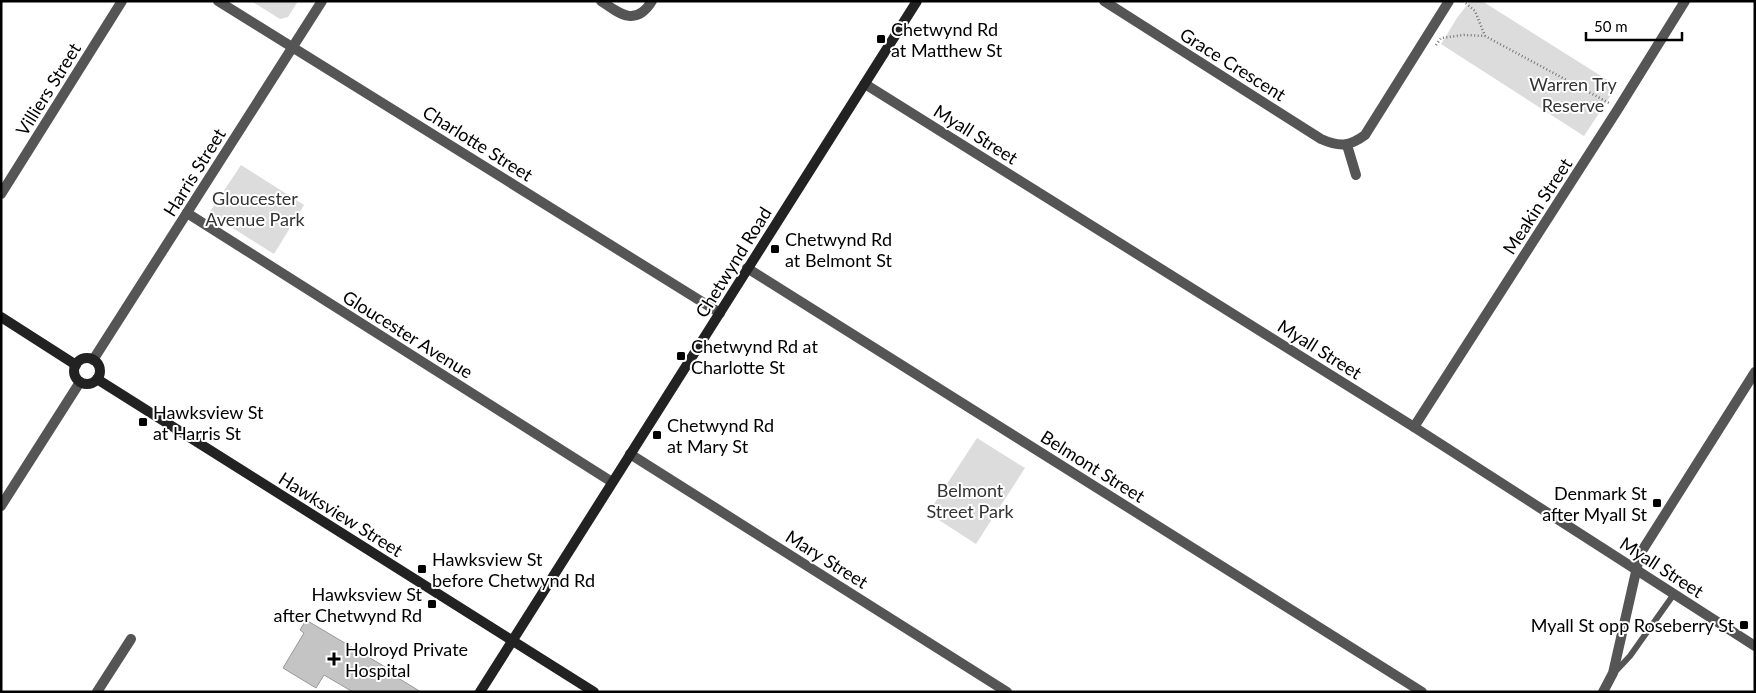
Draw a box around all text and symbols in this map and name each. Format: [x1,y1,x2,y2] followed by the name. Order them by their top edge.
[1586,10,1682,42] scale bar
[1594,17,1628,35] text: 50 m
[891,18,1003,61] place label: Chetwynd Rd at Matthew St
[1176,23,1290,106] street label: Grace Crescent
[875,33,887,45] marker: Chetwynd Rd at Matthew St
[11,38,85,139] street label: Villiers Street
[1529,73,1617,116] park label: Warren Try Reserve
[930,99,1023,169] street label: Myall Street
[419,100,538,186] street label: Charlotte Street
[158,123,230,220] street label: Harris Street
[1498,153,1577,258] street label: Meakin Street
[205,187,306,230] park label: Gloucester Avenue Park
[690,203,776,321] street label: Chetwynd Road
[785,228,892,271] place label: Chetwynd Rd at Belmont St
[769,243,781,255] marker: Chetwynd Rd at Belmont St
[339,285,477,383] street label: Gloucester Avenue
[1274,314,1367,384] street label: Myall Street
[691,335,818,378] place label: Chetwynd Rd at Charlotte St
[675,350,687,362] marker: Chetwynd Rd at Charlotte St
[153,401,264,444] place label: Hawksview St at Harris St
[667,414,774,457] place label: Chetwynd Rd at Mary St
[137,416,149,428] marker: Hawksview St at Harris St
[1037,425,1150,507] street label: Belmont Street
[651,429,663,441] marker: Chetwynd Rd at Mary St
[275,467,408,561] street label: Hawksview Street
[926,479,1014,522] park label: Belmont Street Park
[1542,482,1648,525] place label: Denmark St after Myall St
[1651,497,1663,509] marker: Denmark St after Myall St
[782,525,873,593] street label: Mary Street
[1616,532,1708,602] street label: Myall Street
[432,548,595,591] place label: Hawksview St before Chetwynd Rd
[416,563,428,575] marker: Hawksview St before Chetwynd Rd
[274,583,423,626] place label: Hawksview St after Chetwynd Rd
[426,598,438,610] marker: Hawksview St after Chetwynd Rd
[1531,614,1735,636] place label: Myall St opp Roseberry St
[1738,619,1750,631] marker: Myall St opp Roseberry St
[345,638,468,681] place label: Holroyd Private Hospital
[327,652,341,666] marker: Holroyd Private Hospital

